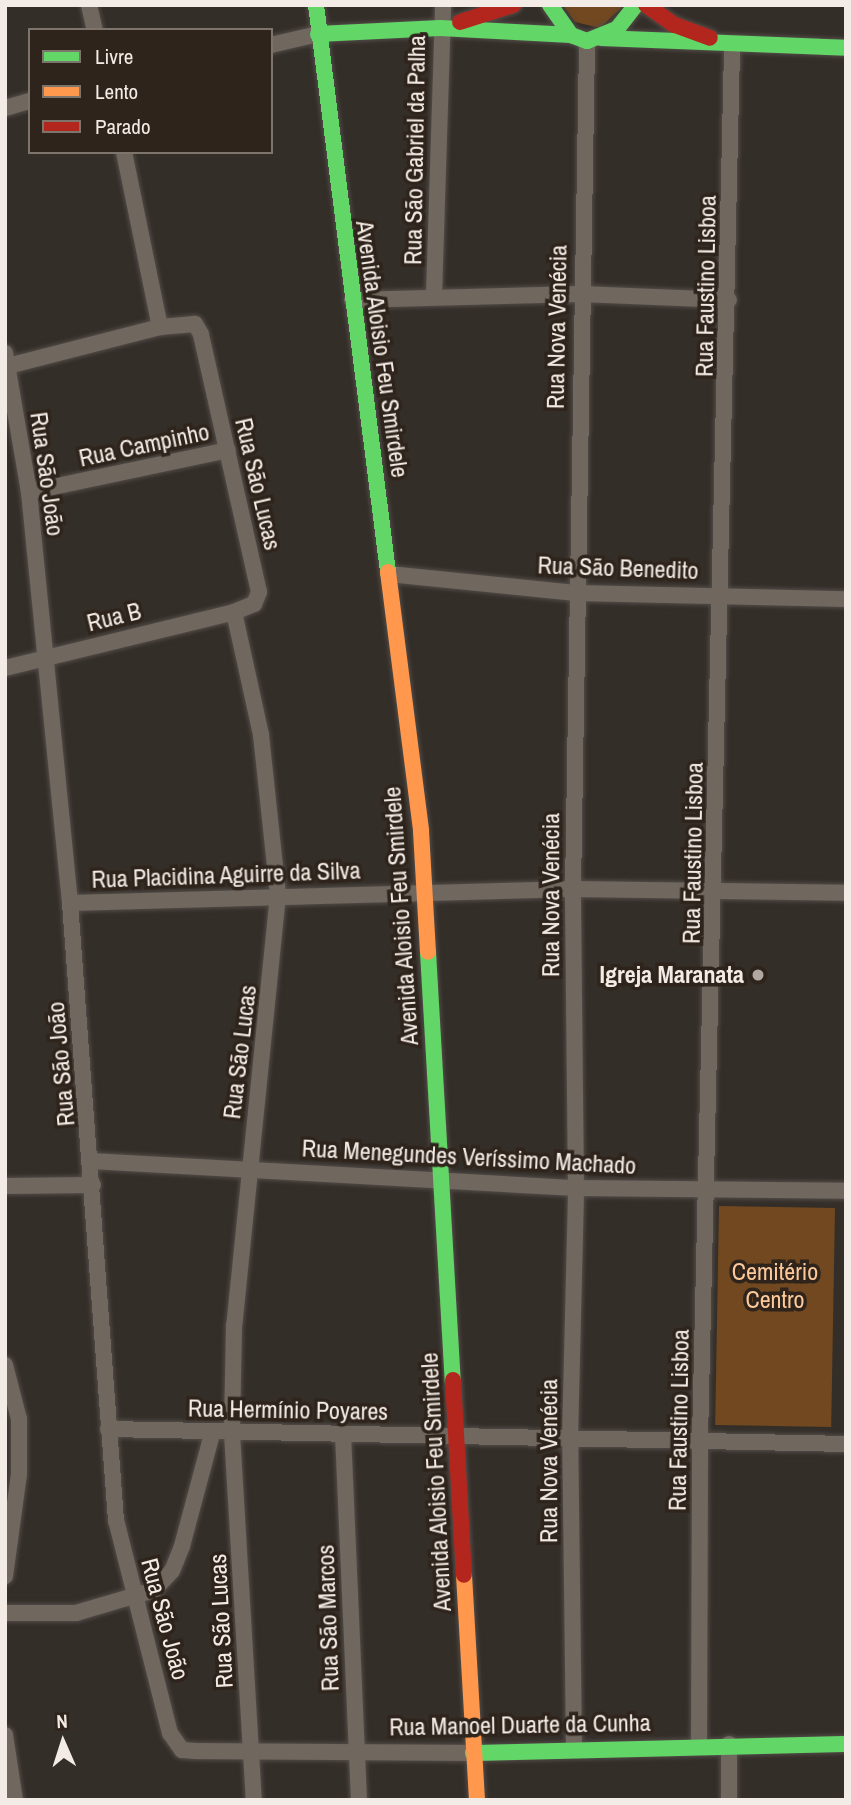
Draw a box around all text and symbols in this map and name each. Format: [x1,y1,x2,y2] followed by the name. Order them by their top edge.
[28,28,273,154] legend
[399,35,431,265] street label: Rua São Gabriel da Palha
[95,42,133,71] text: Livre
[95,77,138,106] text: Lento
[95,112,151,141] text: Parado
[690,195,722,377] street label: Rua Faustino Lisboa
[350,218,414,480] street label: Avenida Aloisio Feu Smirdele
[541,245,573,409] street label: Rua Nova Venécia
[24,410,70,538] street label: Rua São João
[229,415,287,553] street label: Rua São Lucas
[76,417,212,473] street label: Rua Campinho
[537,551,699,585] street label: Rua São Benedito
[84,596,144,638] street label: Rua B
[677,762,709,944] street label: Rua Faustino Lisboa
[378,785,424,1047] street label: Avenida Aloisio Feu Smirdele
[537,813,565,977] street label: Rua Nova Venécia
[90,856,362,894] street label: Rua Placidina Aguirre da Silva
[600,961,744,989] place label: Igreja Maranata
[750,967,766,983] marker: Igreja Maranata
[218,983,262,1121] street label: Rua São Lucas
[41,1001,81,1127] street label: Rua São João
[301,1134,637,1180] street label: Rua Menegundes Veríssimo Machado
[732,1258,818,1314] park label: Cemitério Centro
[663,1329,695,1511] street label: Rua Faustino Lisboa
[415,1351,457,1613] street label: Avenida Aloisio Feu Smirdele
[535,1379,563,1543] street label: Rua Nova Venécia
[188,1394,388,1426] street label: Rua Hermínio Poyares
[311,1544,345,1692] street label: Rua São Marcos
[203,1553,239,1689] street label: Rua São Lucas
[135,1555,195,1683] street label: Rua São João
[28,1707,98,1777] north arrow
[56,1708,68,1734] text: N
[389,1708,651,1742] street label: Rua Manoel Duarte da Cunha

